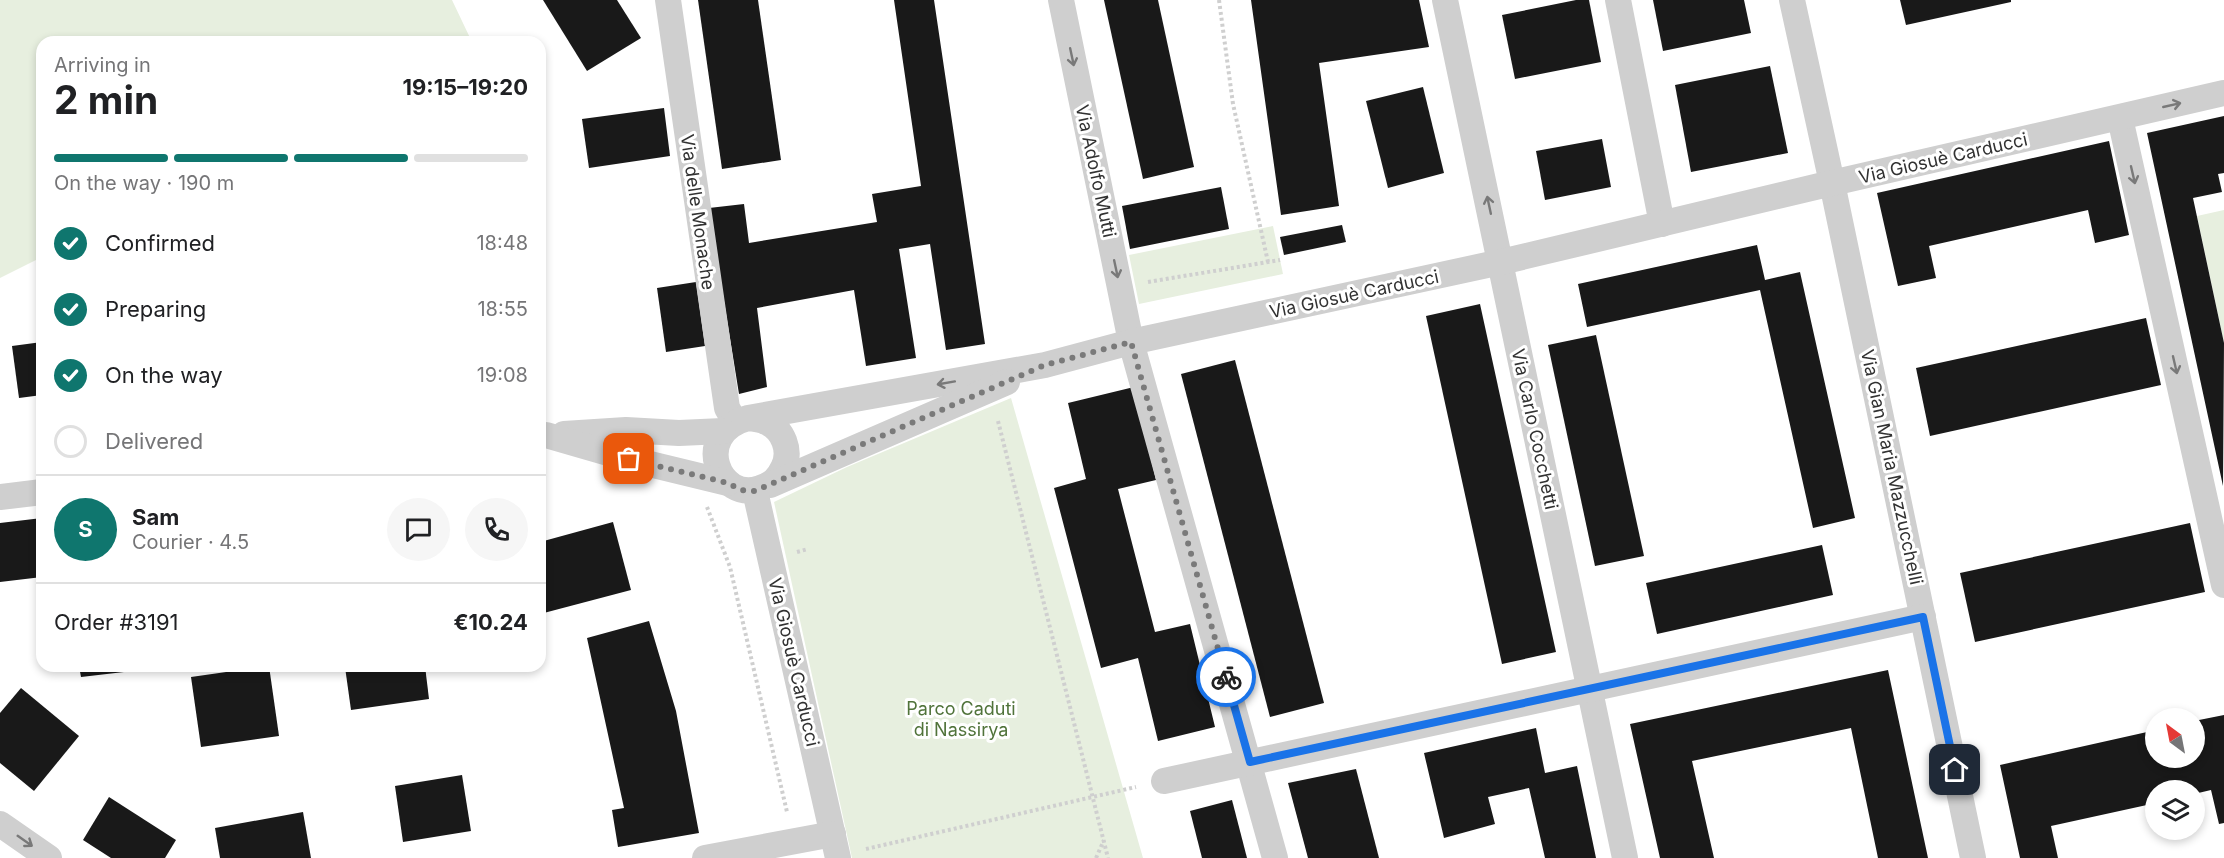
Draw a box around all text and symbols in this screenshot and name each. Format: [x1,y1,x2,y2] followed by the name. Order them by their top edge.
[1067,47,1078,67] one-way arrow
[54,53,151,77] text: Arriving in
[403,74,528,100] text: 19:15–19:20
[54,76,158,123] text: 2 min
[2162,99,2181,111] one-way arrow
[1072,103,1120,239] street label: Via Adolfo Mutti
[1857,128,2029,188] street label: Via Giosuè Carducci
[677,133,719,291] street label: Via delle Monache
[2127,165,2139,184] one-way arrow
[54,171,234,195] text: On the way · 190 m
[1483,195,1494,215] one-way arrow
[54,227,87,260] icon: check
[105,230,215,256] text: Confirmed
[476,231,528,255] text: 18:48
[1111,259,1122,278] one-way arrow
[1267,266,1441,322] street label: Via Giosuè Carducci
[54,293,87,326] icon: check
[105,296,206,322] text: Preparing
[477,297,528,321] text: 18:55
[1508,347,1562,511] street label: Via Carlo Cocchetti
[1857,347,1927,587] street label: Via Gian Maria Mazzucchelli
[2170,355,2181,374] one-way arrow
[54,359,87,392] icon: check
[105,362,223,388] text: On the way
[477,363,528,387] text: 19:08
[937,378,957,389] one-way arrow
[105,428,203,454] text: Delivered
[603,433,654,484] pin
[612,442,645,475] icon: bag
[387,498,450,561] button: chat
[465,498,528,561] button: phone
[132,504,179,530] text: Sam
[78,516,93,542] text: S
[132,530,249,554] text: Courier · 4.5
[764,576,824,748] street label: Via Giosuè Carducci
[54,609,179,635] text: Order #3191
[454,609,528,635] text: €10.24
[1196,647,1256,707] courier
[1210,661,1243,694] icon: bike
[906,698,1016,740] park label: Parco Caduti di Nassirya
[2145,708,2205,768] north arrow
[2145,708,2205,840] map controls
[1929,744,1980,795] pin
[1938,753,1971,786] icon: home
[2145,780,2205,840] button: layers
[16,835,32,847] one-way arrow

